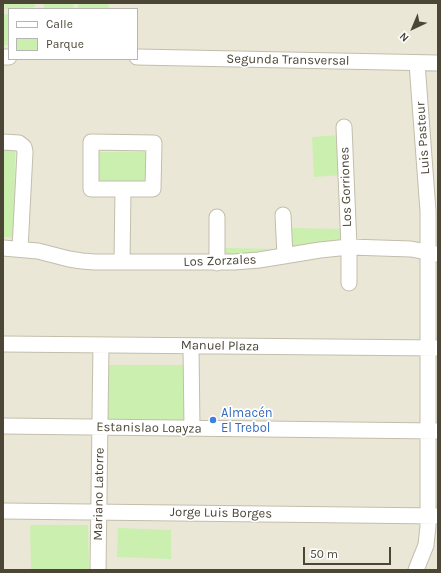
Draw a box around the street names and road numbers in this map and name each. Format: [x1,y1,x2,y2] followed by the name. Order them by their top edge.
[226,51,350,69] street label: Segunda Transversal
[413,101,433,175] street label: Luis Pasteur
[337,147,355,227] street label: Los Gorriones
[183,252,257,270] street label: Los Zorzales
[181,338,259,354] street label: Manuel Plaza
[96,419,202,437] street label: Estanislao Loayza
[90,447,108,541] street label: Mariano Latorre
[170,504,272,522] street label: Jorge Luis Borges

